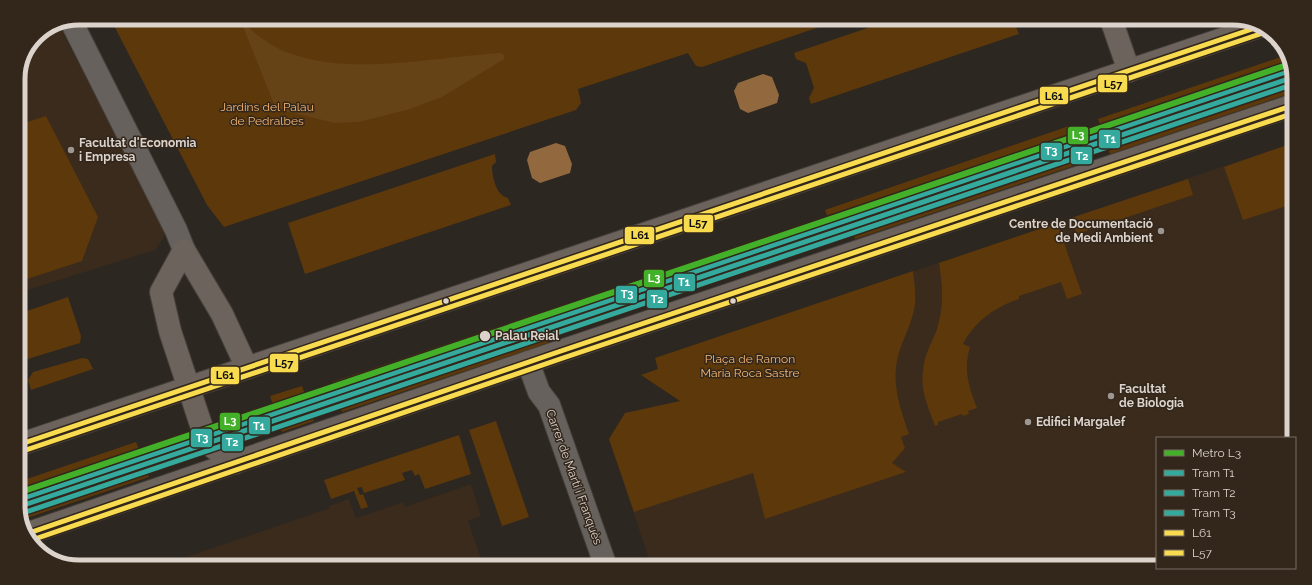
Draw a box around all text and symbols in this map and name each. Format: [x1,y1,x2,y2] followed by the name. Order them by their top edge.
[1097,74,1128,93] line badge: L57
[1104,78,1123,91] text: L57
[1039,86,1069,105] line badge: L61
[1045,90,1064,103] text: L61
[220,100,314,128] park label: Jardins del Palau de Pedralbes
[1067,126,1089,145] line badge: L3
[1072,129,1084,142] text: L3
[1098,129,1121,149] line badge: T1
[1104,133,1116,146] text: T1
[79,136,196,164] place label: Facultat d'Economia i Empresa
[1040,142,1063,161] line badge: T3
[66,145,76,155] marker: Facultat d'Economia i Empresa
[1045,145,1057,158] text: T3
[1070,146,1093,165] line badge: T2
[1076,150,1088,163] text: T2
[683,214,714,233] line badge: L57
[689,217,708,230] text: L57
[1009,217,1153,245] place label: Centre de Documentació de Medi Ambient
[624,226,655,245] line badge: L61
[1156,226,1166,236] marker: Centre de Documentació de Medi Ambient
[631,229,650,242] text: L61
[643,269,665,288] line badge: L3
[648,272,660,285] text: L3
[673,273,696,292] line badge: T1
[678,276,690,289] text: T1
[615,285,638,304] line badge: T3
[621,288,633,301] text: T3
[646,289,668,309] line badge: T2
[651,293,663,306] text: T2
[441,296,451,306] unlabelled marker
[728,296,738,306] unlabelled marker
[478,329,492,343] marker: Palau Reial
[495,329,559,343] place label: Palau Reial
[700,352,800,380] park label: Plaça de Ramon Maria Roca Sastre
[269,353,299,373] line badge: L57
[275,357,294,370] text: L57
[210,366,240,385] line badge: L61
[216,369,235,382] text: L61
[1119,382,1184,410] place label: Facultat de Biologia
[1106,391,1116,401] marker: Facultat de Biologia
[543,407,605,547] street label: Carrer de Martí i Franquès
[219,412,241,431] line badge: L3
[224,415,236,428] text: L3
[1036,415,1126,429] place label: Edifici Margalef
[248,416,271,435] line badge: T1
[1023,417,1033,427] marker: Edifici Margalef
[253,420,265,433] text: T1
[190,428,213,448] line badge: T3
[196,432,208,445] text: T3
[221,433,244,452] line badge: T2
[226,436,238,449] text: T2
[1156,437,1296,569] legend
[1192,446,1241,460] text: Metro L3
[1192,466,1234,480] text: Tram T1
[1192,486,1236,500] text: Tram T2
[1192,506,1236,520] text: Tram T3
[1192,526,1211,540] text: L61
[1192,546,1212,560] text: L57

